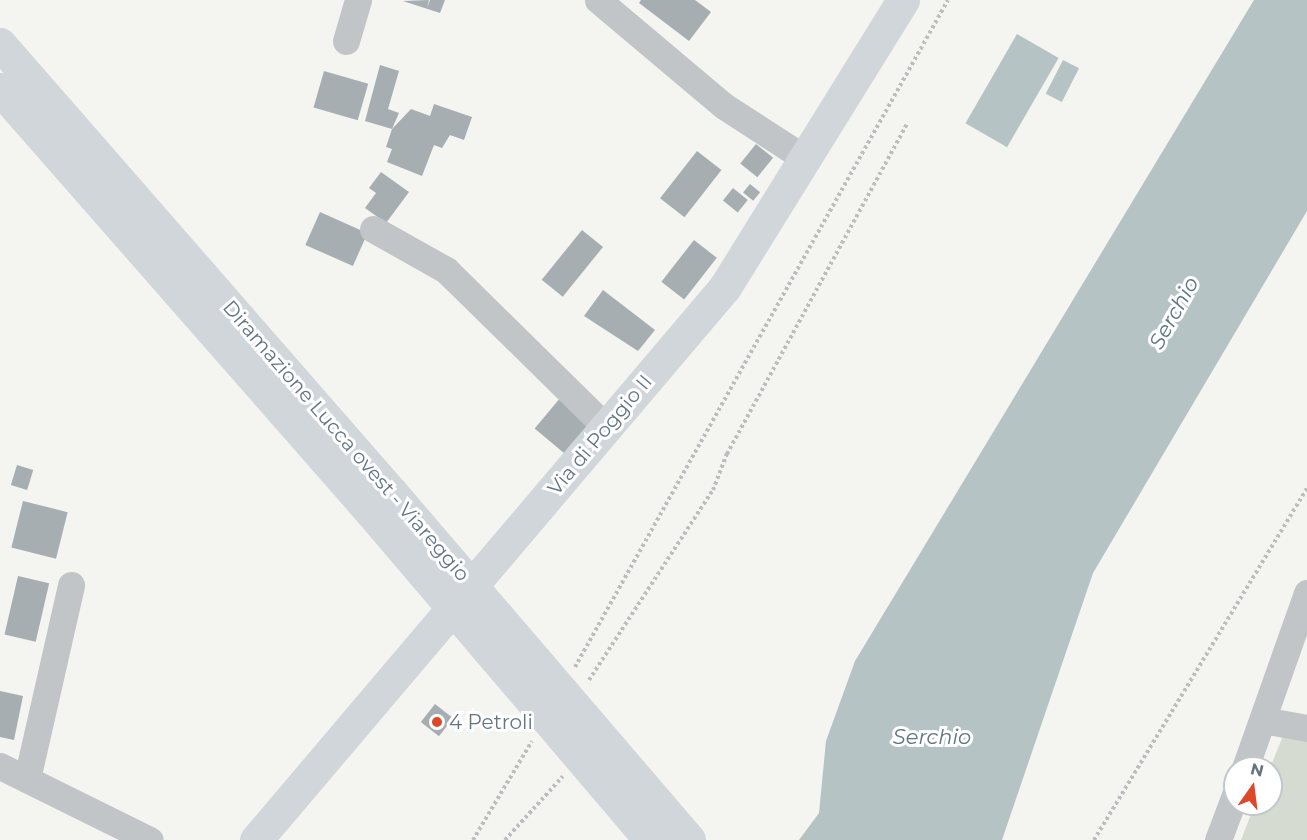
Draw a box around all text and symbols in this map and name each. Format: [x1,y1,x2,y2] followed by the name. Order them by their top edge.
[1144,273,1204,353] water label: Serchio
[217,296,475,586] street label: Diramazione Lucca ovest - Viareggio
[543,370,657,500] street label: Via di Poggio II
[449,710,533,734] place label: 4 Petroli
[430,715,444,729] marker: 4 Petroli
[893,724,971,750] water label: Serchio
[1223,756,1283,816] north arrow
[1248,759,1266,781] text: N

